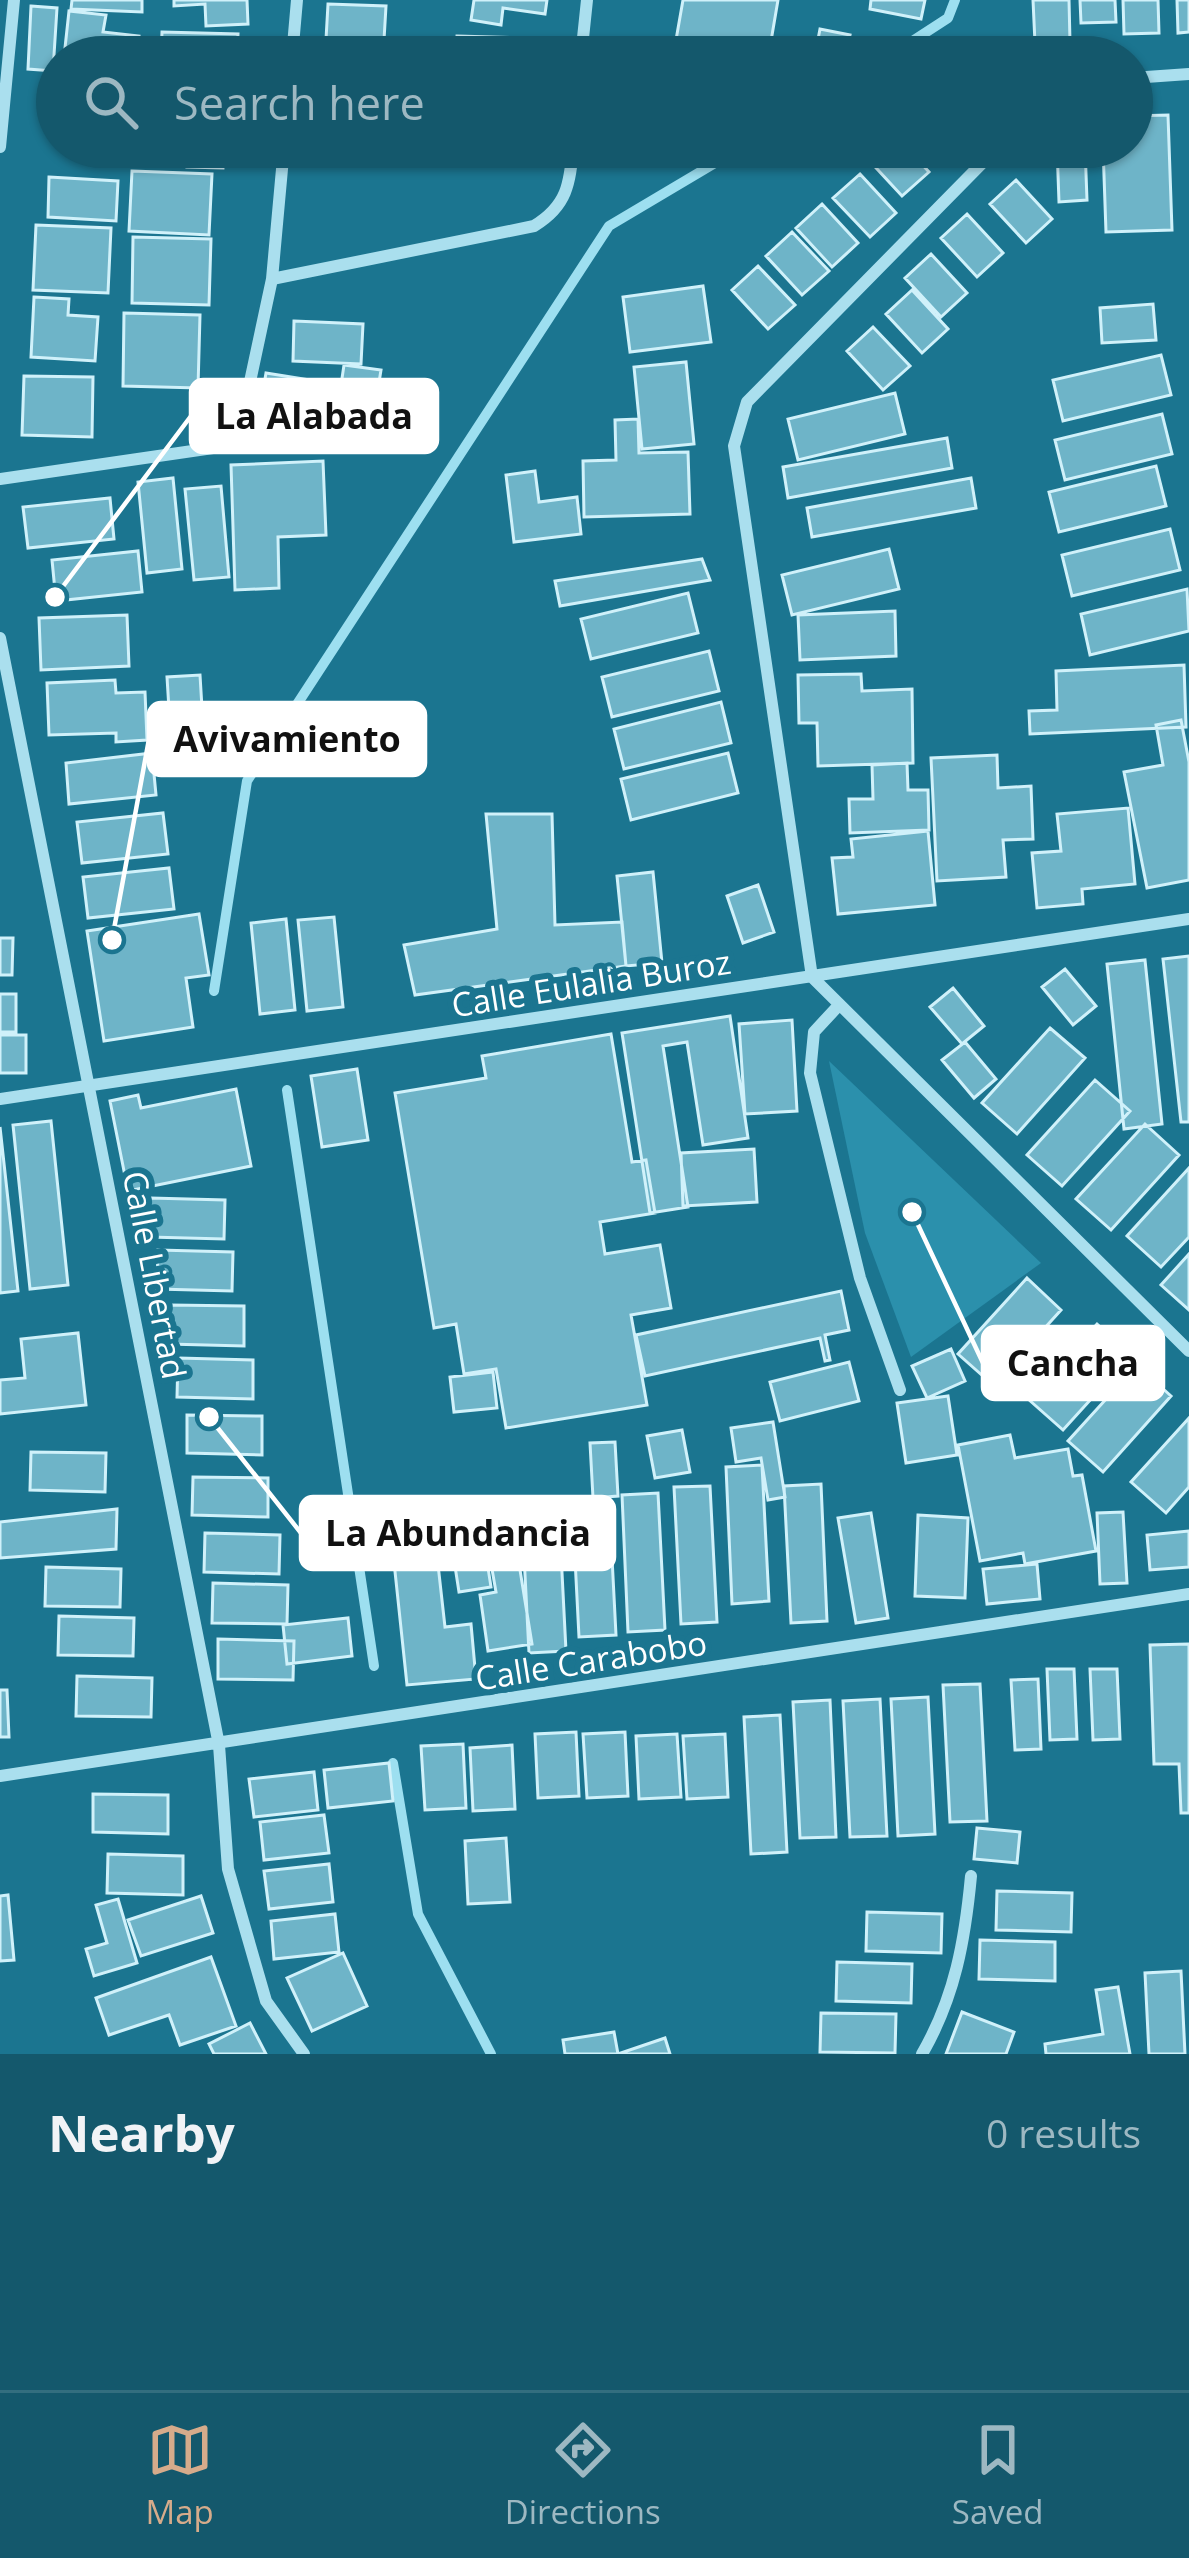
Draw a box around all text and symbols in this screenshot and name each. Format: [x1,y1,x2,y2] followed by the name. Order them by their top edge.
[36,36,1153,168] search box
[78,69,144,135] icon: search
[174,72,425,133] text: Search here
[191,380,437,452] callout: La Alabada
[215,391,413,440] text: La Alabada
[149,703,425,775] callout: Avivamiento
[173,714,401,763] text: Avivamiento
[448,939,734,1027] street label: Calle Eulalia Buroz
[113,1167,197,1383] street label: Calle Libertad
[983,1327,1163,1399] callout: Cancha
[1007,1338,1139,1387] text: Cancha
[301,1497,614,1569] callout: La Abundancia
[325,1508,591,1557] text: La Abundancia
[472,1619,710,1701] street label: Calle Carabobo
[48,2097,235,2167] text: Nearby
[986,2106,1141,2159] text: 0 results
[146,2417,214,2534] tab: Map
[505,2417,661,2534] tab: Directions
[952,2417,1043,2534] tab: Saved

